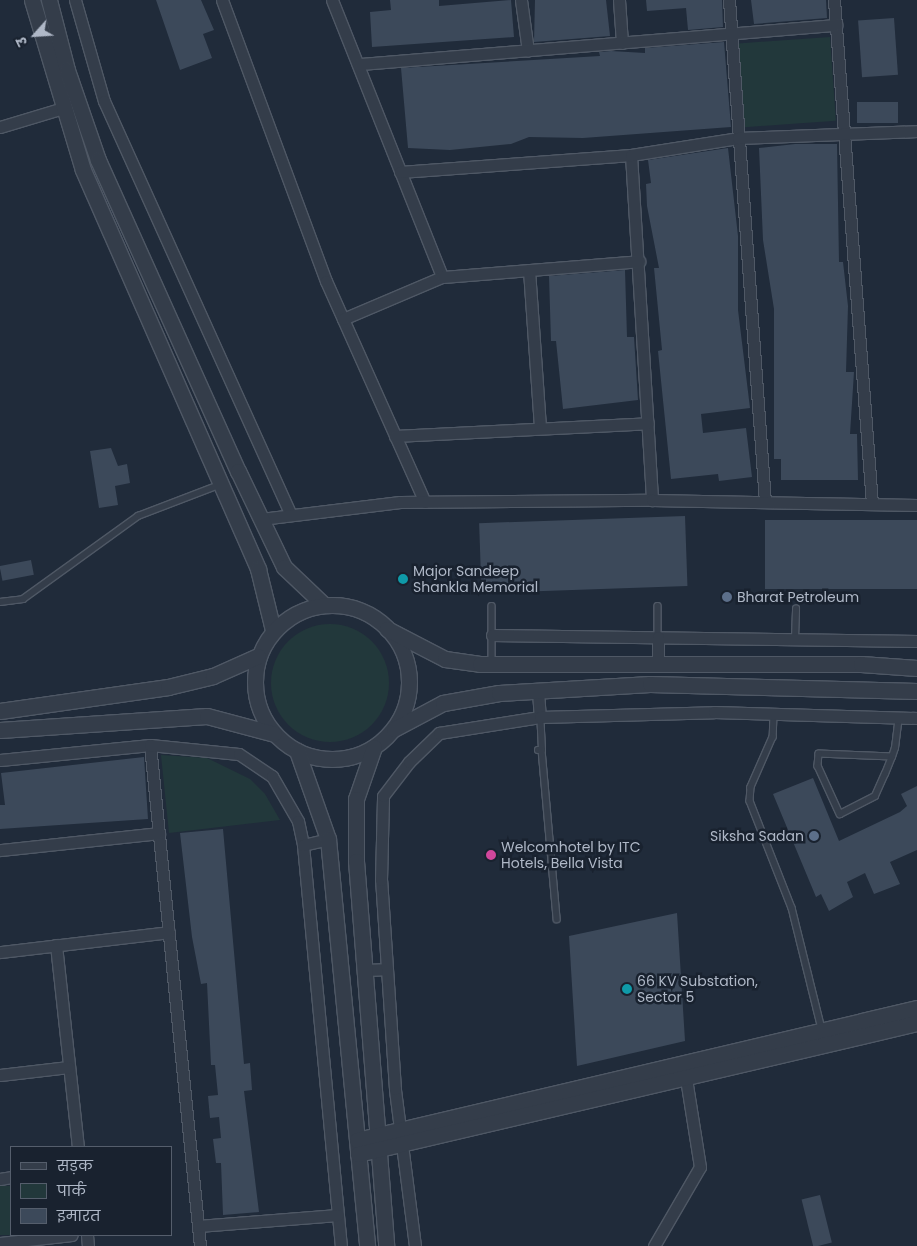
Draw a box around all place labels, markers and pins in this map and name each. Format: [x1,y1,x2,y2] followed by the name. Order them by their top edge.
[413,563,538,596] place label: Major Sandeep Shankla Memorial
[397,573,409,585] marker: Major Sandeep Shankla Memorial
[737,589,859,605] place label: Bharat Petroleum
[721,591,733,603] marker: Bharat Petroleum
[710,828,804,844] place label: Siksha Sadan
[808,830,820,842] marker: Siksha Sadan
[501,839,640,872] place label: Welcomhotel by ITC Hotels, Bella Vista
[485,849,497,861] marker: Welcomhotel by ITC Hotels, Bella Vista
[637,973,758,1006] place label: 66 KV Substation, Sector 5
[621,983,633,995] marker: 66 KV Substation, Sector 5

